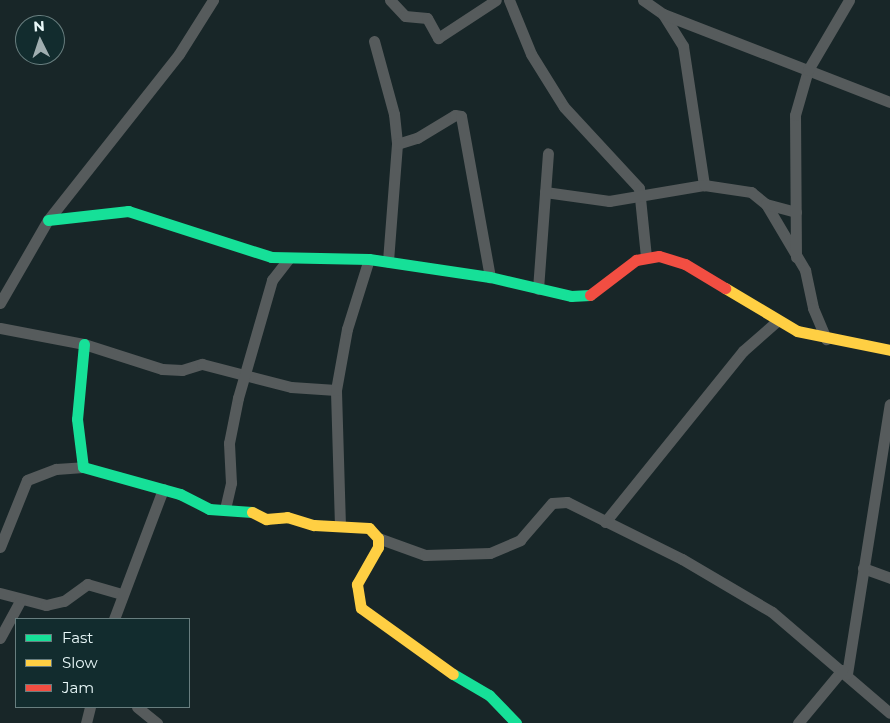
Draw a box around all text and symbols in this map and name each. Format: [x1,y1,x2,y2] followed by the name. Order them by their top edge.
[15,15,65,65] north arrow
[33,17,45,35] text: N
[15,618,190,708] legend
[62,628,93,647] text: Fast
[62,653,98,672] text: Slow
[62,678,94,697] text: Jam

